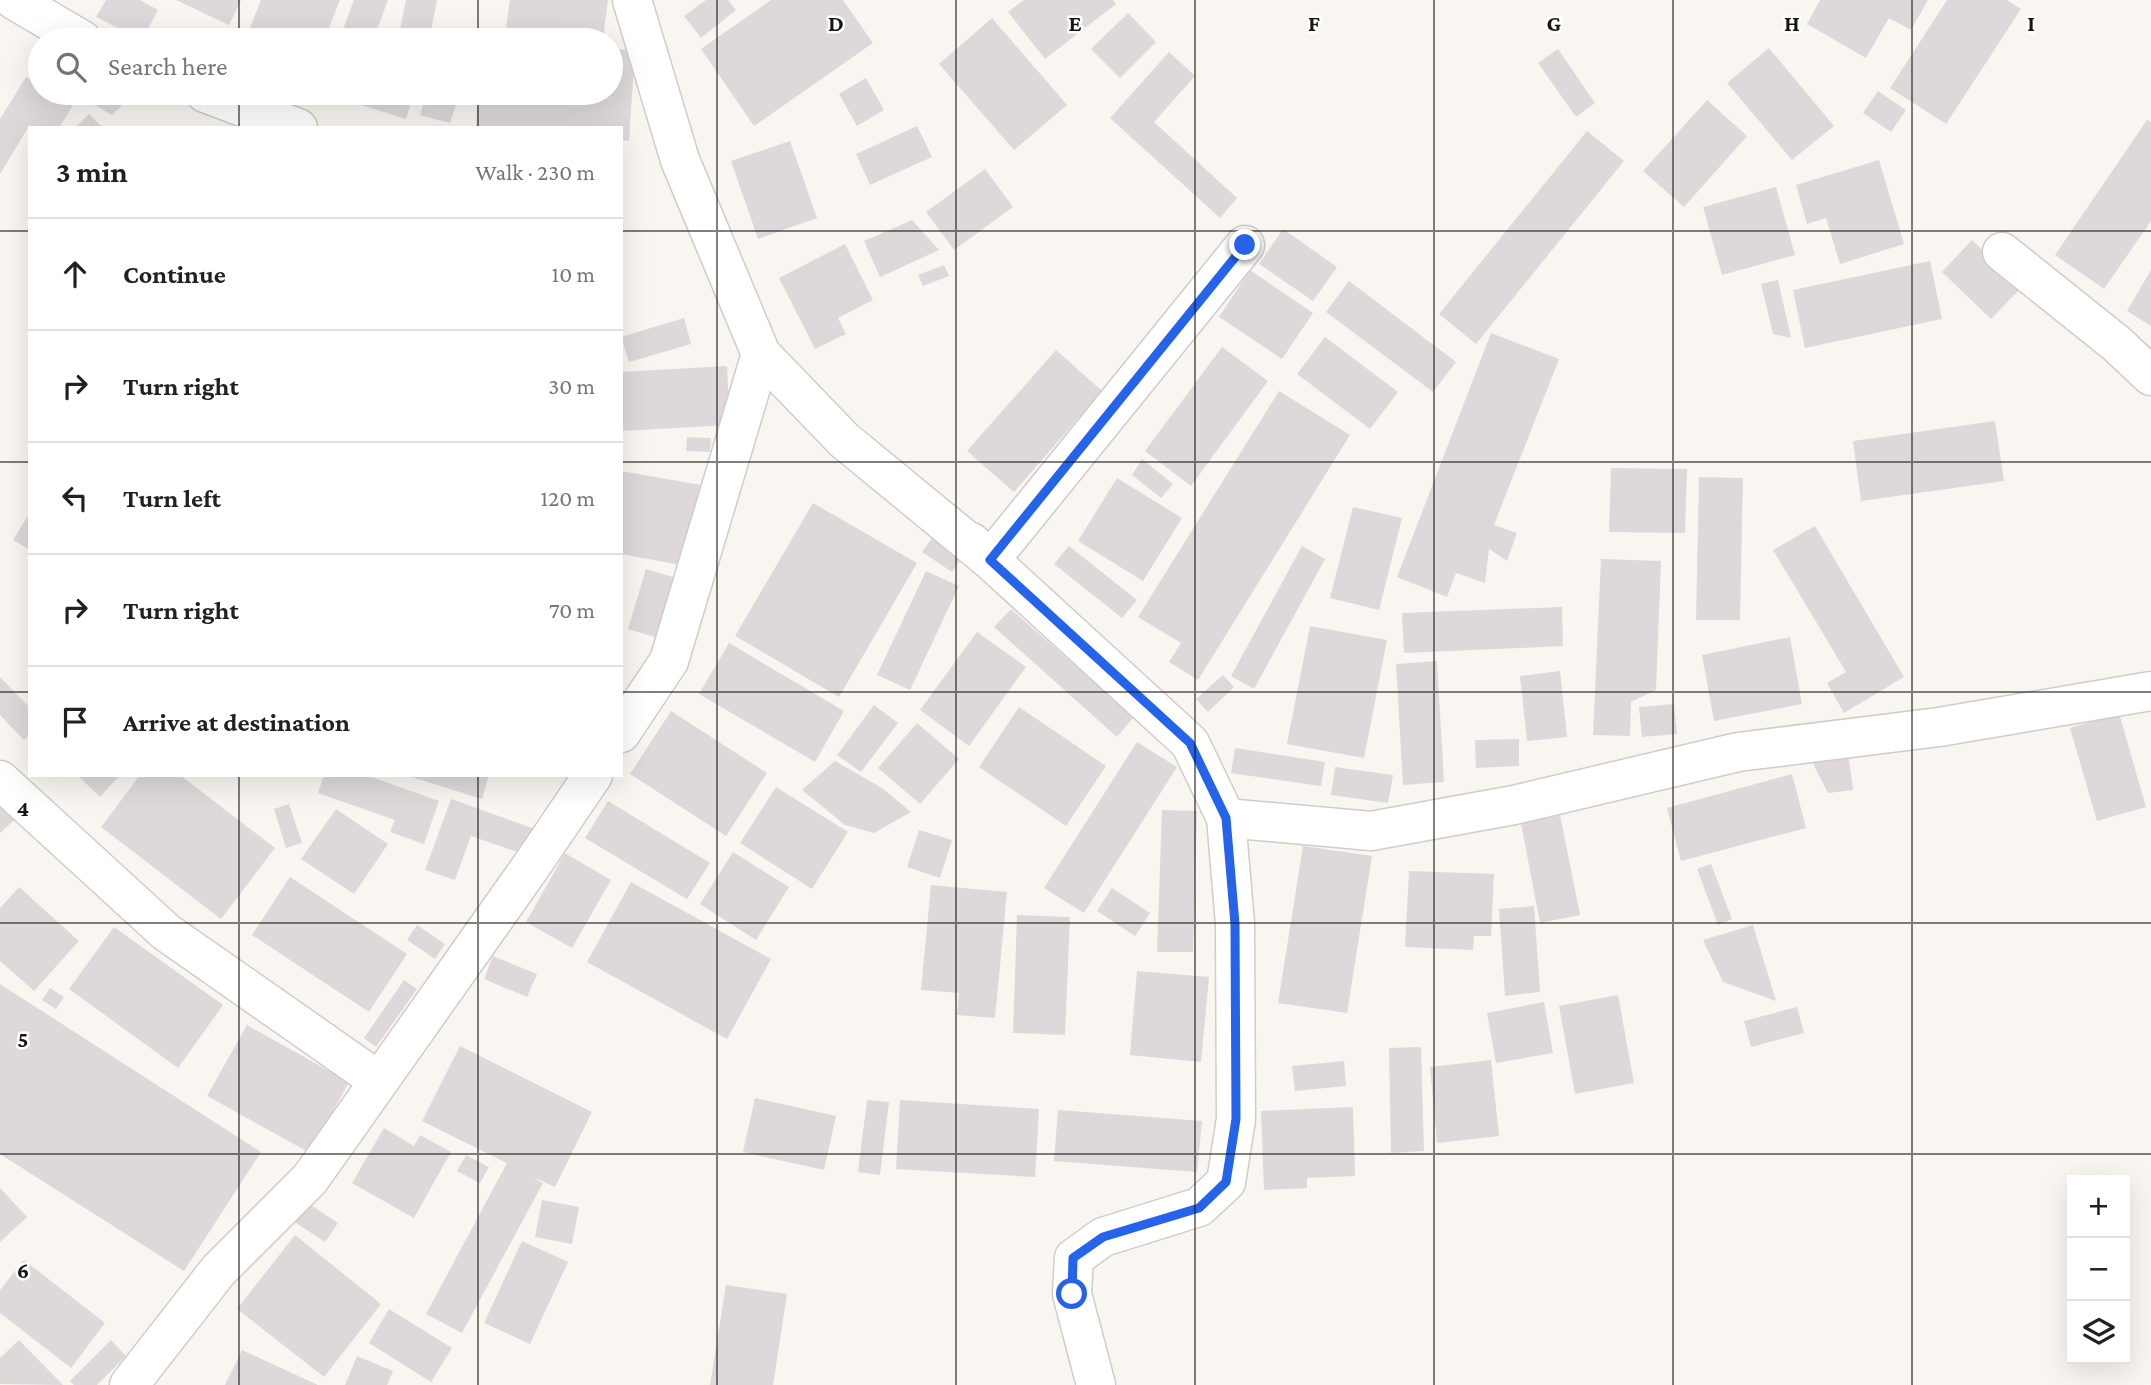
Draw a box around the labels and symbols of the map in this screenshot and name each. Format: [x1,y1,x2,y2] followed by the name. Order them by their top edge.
[828,10,844,36] text: D
[1068,10,1082,36] text: E
[1308,10,1320,36] text: F
[1547,10,1562,36] text: G
[1784,10,1800,36] text: H
[2027,10,2035,36] text: I
[1229,229,1260,260] route end
[17,795,29,821] text: 4
[17,1026,29,1052] text: 5
[17,1257,29,1283] text: 6
[1056,1278,1087,1309] route start

